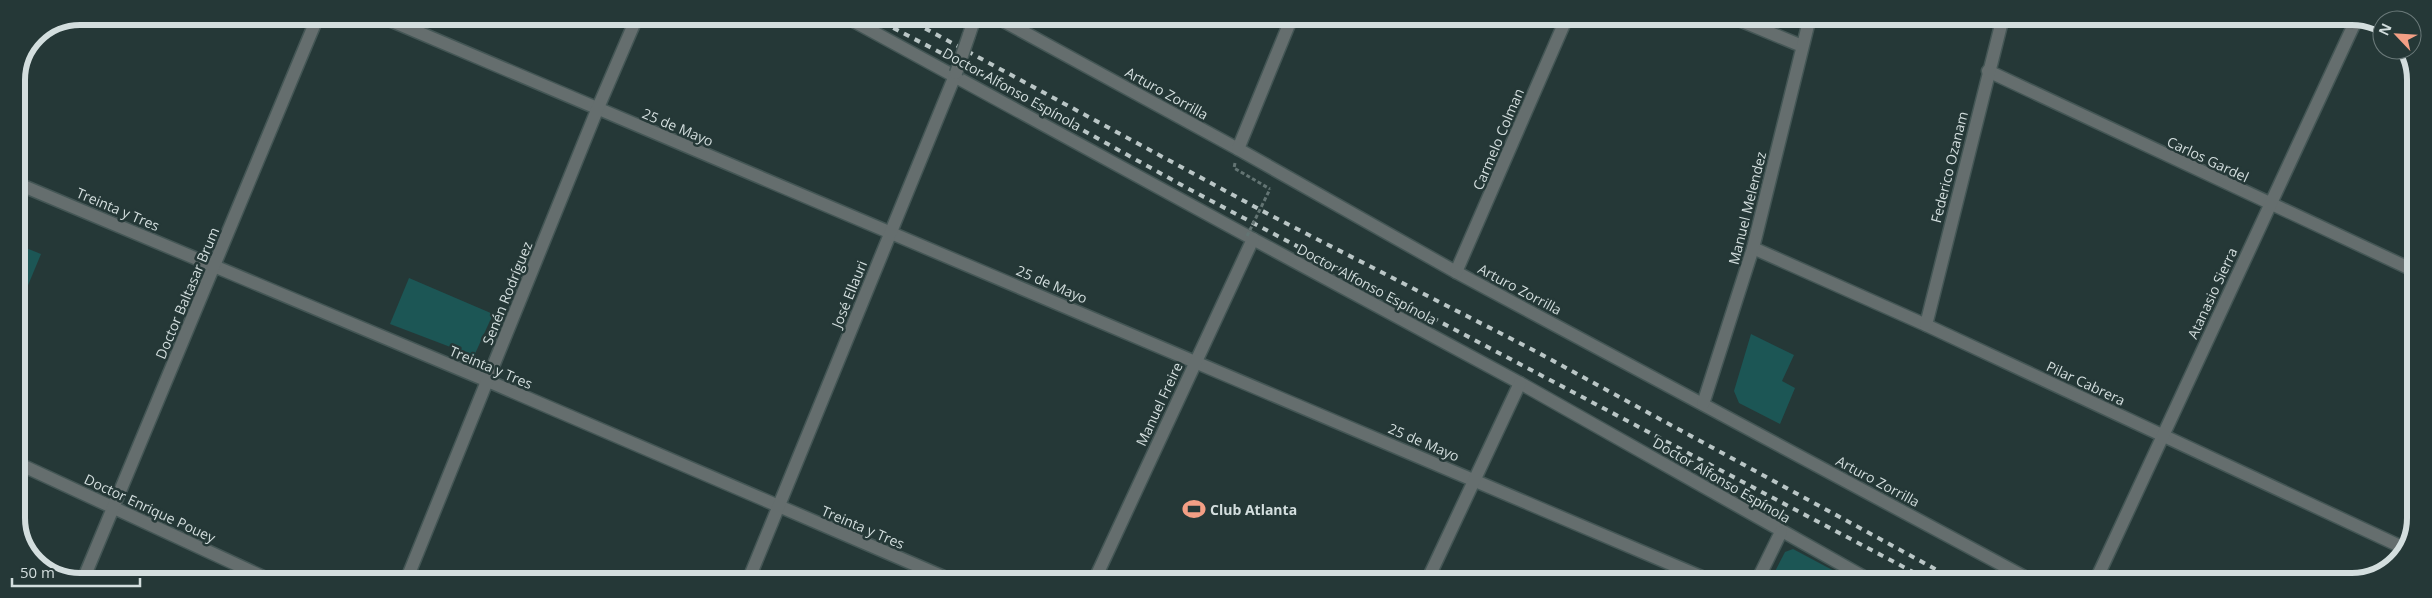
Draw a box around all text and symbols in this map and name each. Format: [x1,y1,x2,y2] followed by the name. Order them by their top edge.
[2372,10,2422,60] north arrow
[2374,20,2396,38] text: N
[939,43,1085,135] street label: Doctor Alfonso Espínola
[1122,62,1212,124] street label: Arturo Zorrilla
[1468,85,1528,193] street label: Carmelo Colman
[640,103,716,151] street label: 25 de Mayo
[1926,109,1972,225] street label: Federico Ozanam
[2164,132,2252,186] street label: Carlos Gardel
[1724,149,1770,267] street label: Manuel Melendez
[74,183,163,235] street label: Treinta y Tres
[151,224,223,362] street label: Doctor Baltasar Brum
[478,238,537,347] street label: Senén Rodríguez
[1294,239,1440,329] street label: Doctor Alfonso Espínola
[2183,244,2241,342] street label: Atanasio Sierra
[826,258,871,332] street label: José Ellauri
[1475,259,1565,319] street label: Arturo Zorrilla
[1014,260,1090,308] street label: 25 de Mayo
[447,341,536,393] street label: Treinta y Tres
[2044,356,2128,410] street label: Pilar Cabrera
[1131,359,1187,449] street label: Manuel Freire
[1386,418,1462,466] street label: 25 de Mayo
[1650,433,1794,527] street label: Doctor Alfonso Espínola
[1833,451,1923,511] street label: Arturo Zorrilla
[81,469,220,547] street label: Doctor Enrique Pouey
[1181,496,1207,522] sports icon: Club Atlanta
[1210,500,1297,519] place label: Club Atlanta
[819,501,908,553] street label: Treinta y Tres
[12,556,140,588] scale bar
[20,562,55,582] text: 50 m

